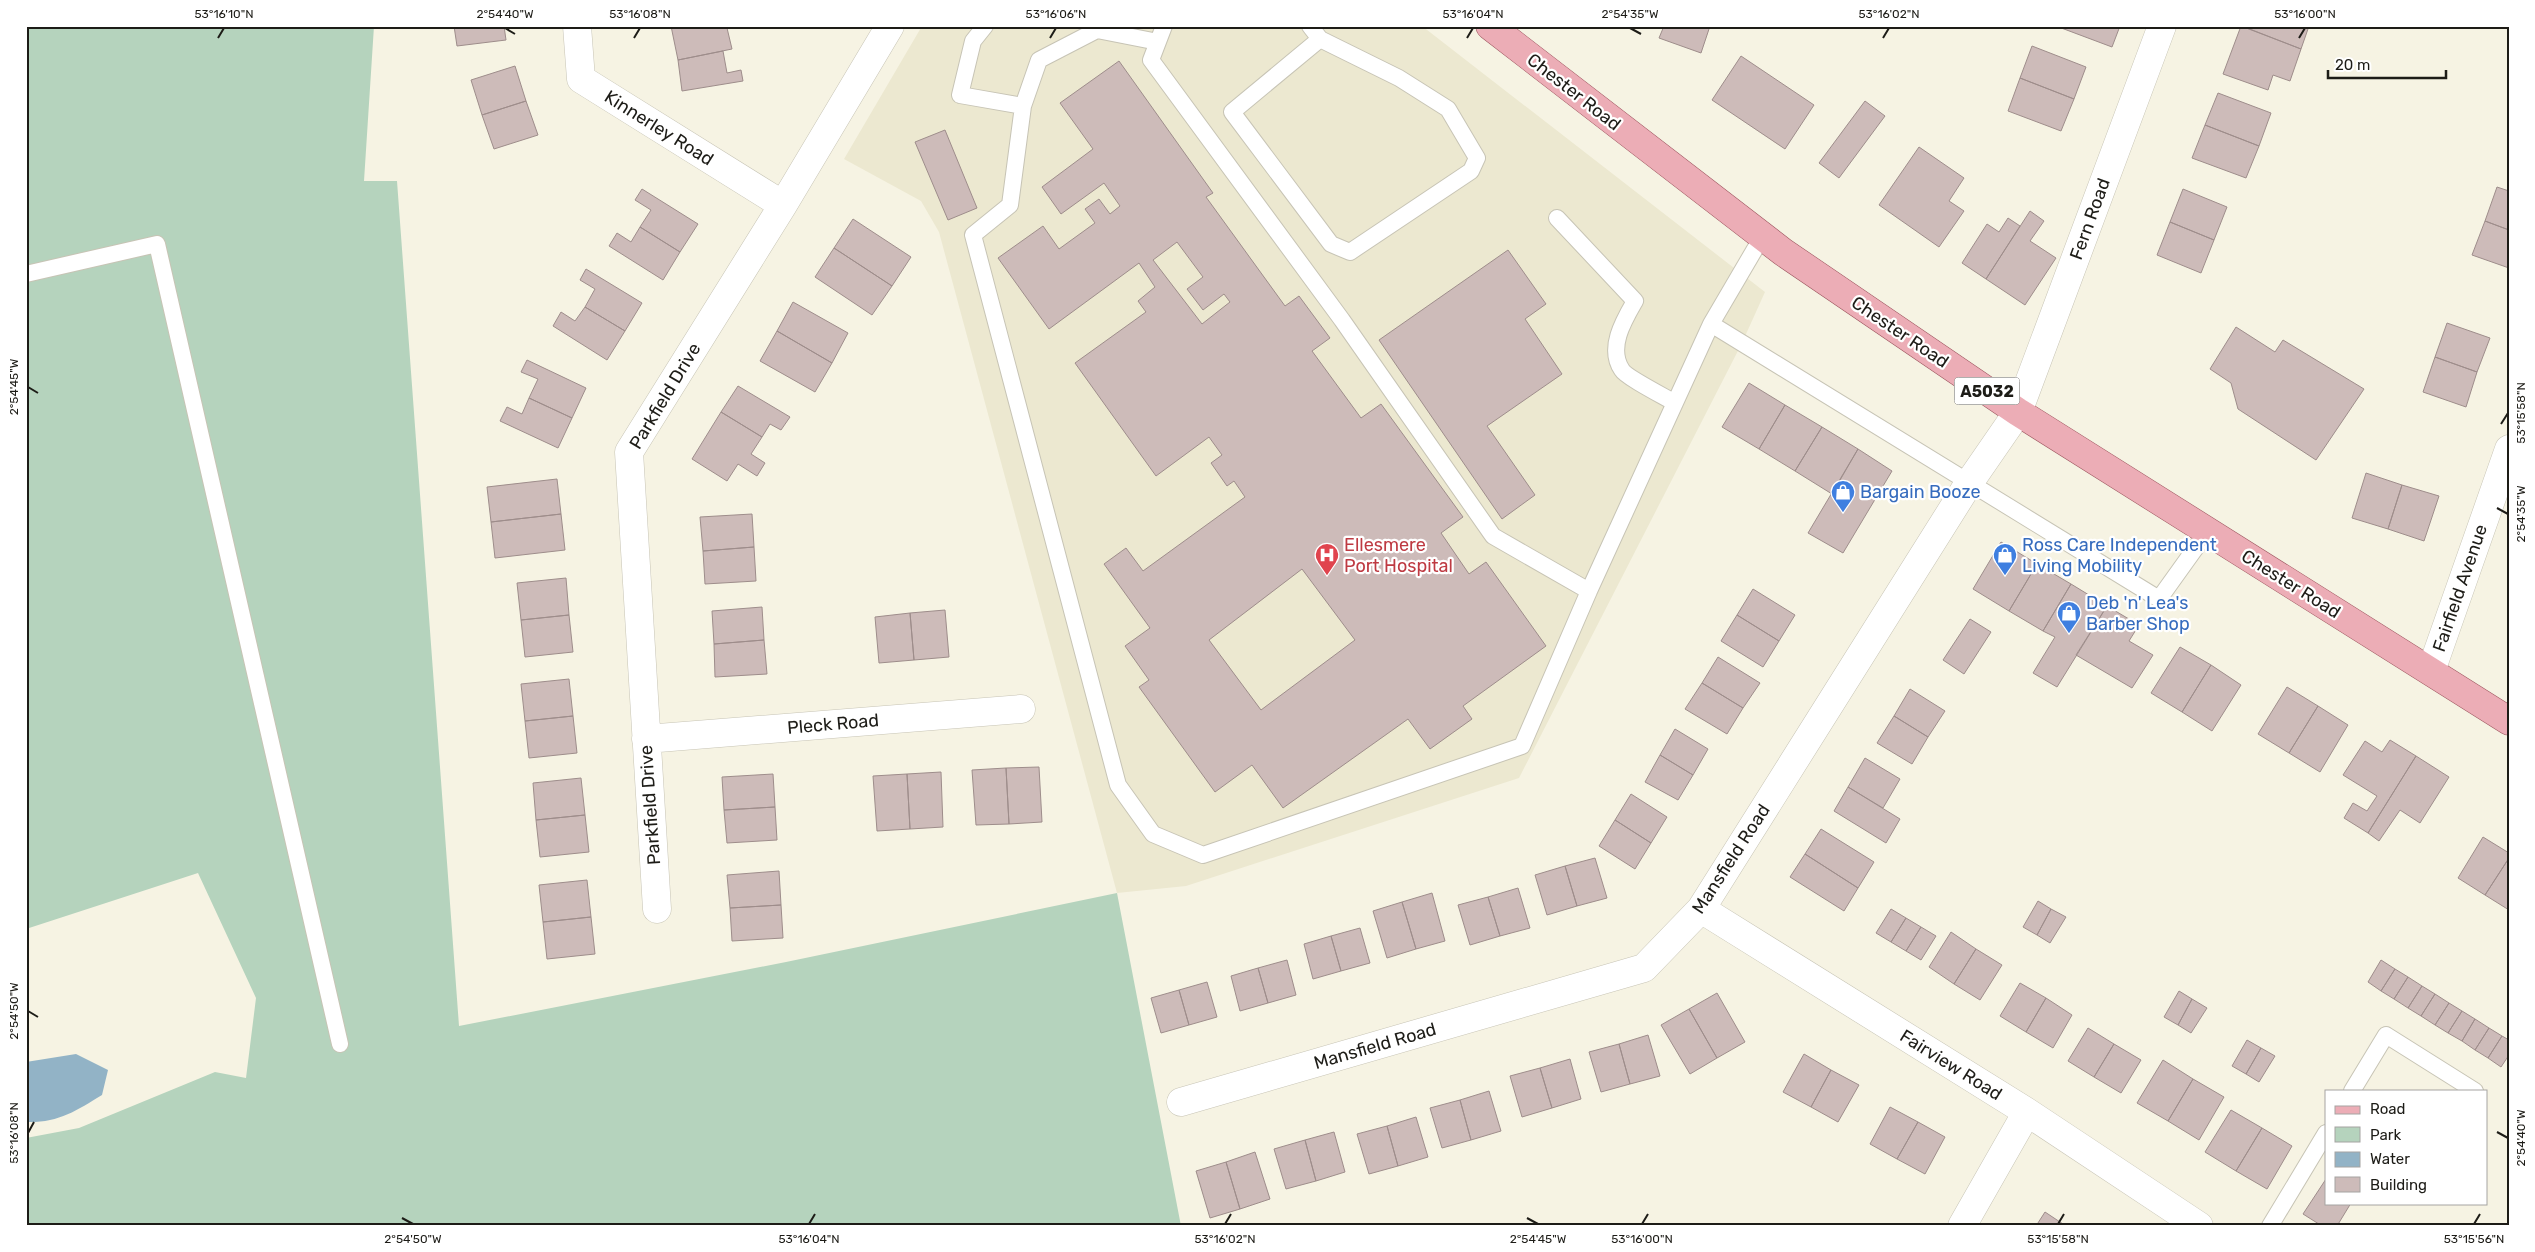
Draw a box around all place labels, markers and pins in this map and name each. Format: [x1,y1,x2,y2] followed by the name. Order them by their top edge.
[1830,479,1856,513] shop icon: Bargain Booze
[1860,481,1981,503] place label: Bargain Booze
[1344,534,1453,577] place label: Ellesmere Port Hospital
[2022,534,2217,577] place label: Ross Care Independent Living Mobility
[1314,542,1340,576] hospital icon: Ellesmere Port Hospital
[1992,542,2018,576] shop icon: Ross Care Independent Living Mobility
[2086,592,2190,635] place label: Deb 'n' Lea's Barber Shop
[2056,600,2082,634] shop icon: Deb 'n' Lea's Barber Shop

